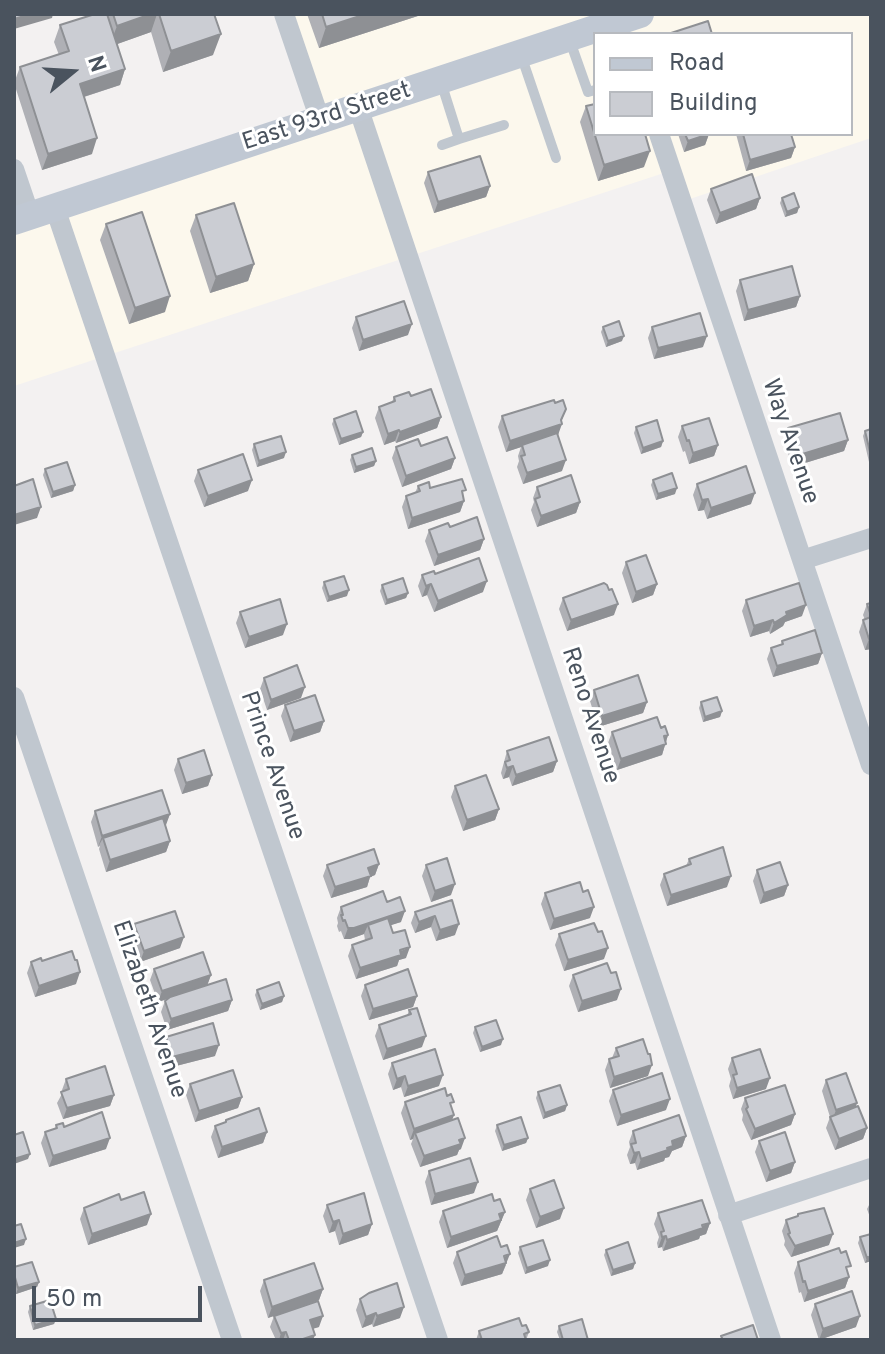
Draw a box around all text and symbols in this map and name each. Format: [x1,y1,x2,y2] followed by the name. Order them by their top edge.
[32,32,112,112] north arrow
[593,32,853,136] legend
[669,49,725,79] text: Road
[80,53,111,76] text: N
[239,77,415,159] street label: East 93rd Street
[669,89,758,119] text: Building
[754,376,824,508] street label: Way Avenue
[553,644,625,788] street label: Reno Avenue
[232,688,310,844] street label: Prince Avenue
[104,917,192,1103] street label: Elizabeth Avenue
[36,1270,206,1320] scale bar
[46,1285,102,1315] text: 50 m

